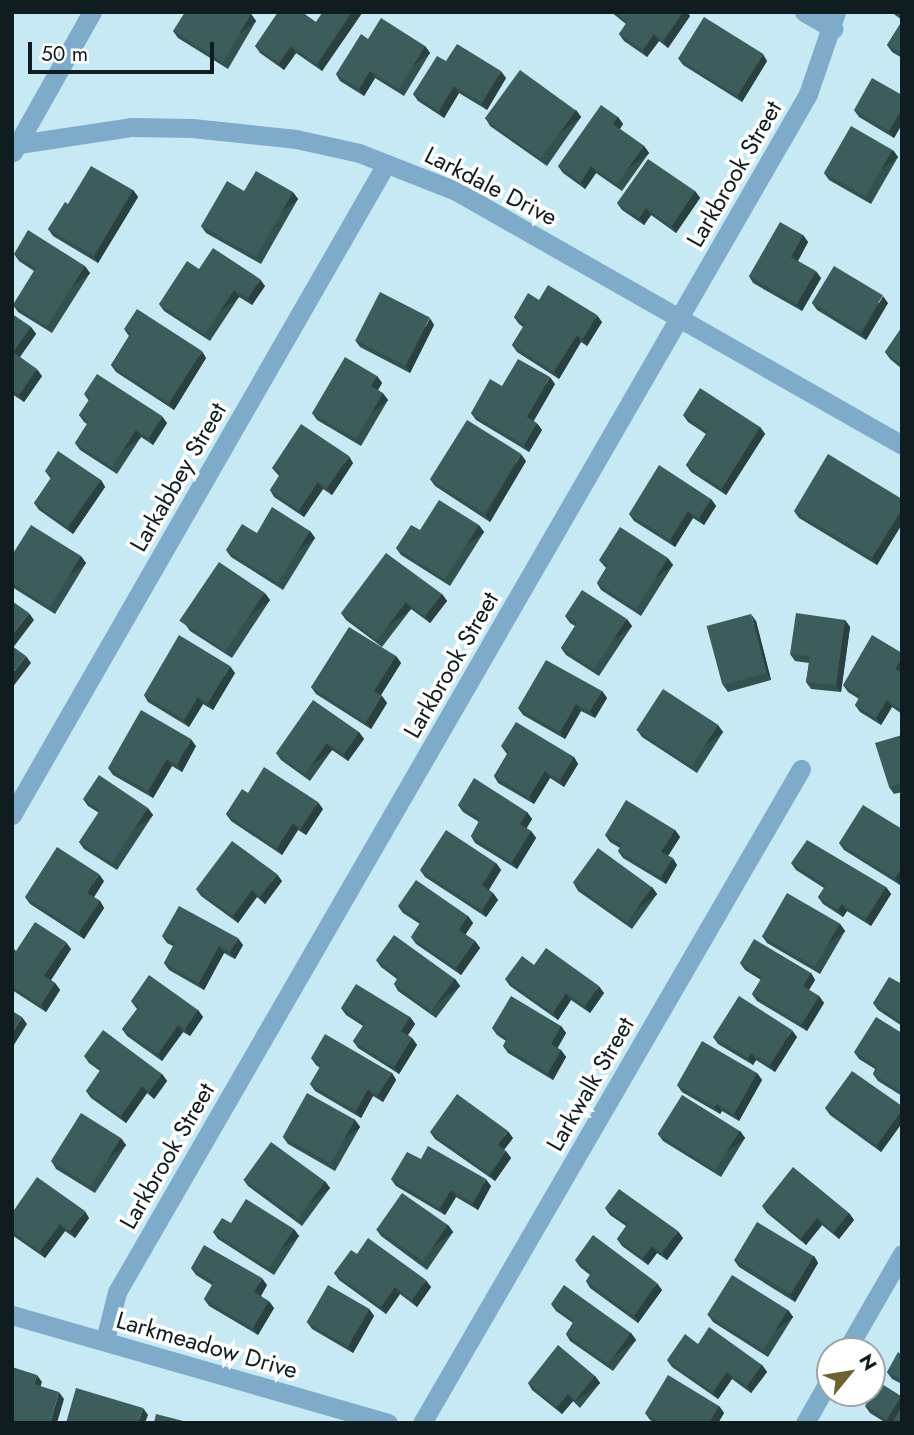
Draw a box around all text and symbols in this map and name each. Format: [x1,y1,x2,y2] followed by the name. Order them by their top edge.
[32,28,217,72] scale bar
[41,39,88,69] text: 50 m
[681,96,787,252] street label: Larkbrook Street
[420,140,562,232] street label: Larkdale Drive
[124,397,232,557] street label: Larkabbey Street
[398,587,504,743] street label: Larkbrook Street
[540,1012,640,1156] street label: Larkwalk Street
[114,1078,220,1234] street label: Larkbrook Street
[113,1305,301,1385] street label: Larkmeadow Drive
[816,1337,886,1407] north arrow
[852,1349,883,1376] text: N

